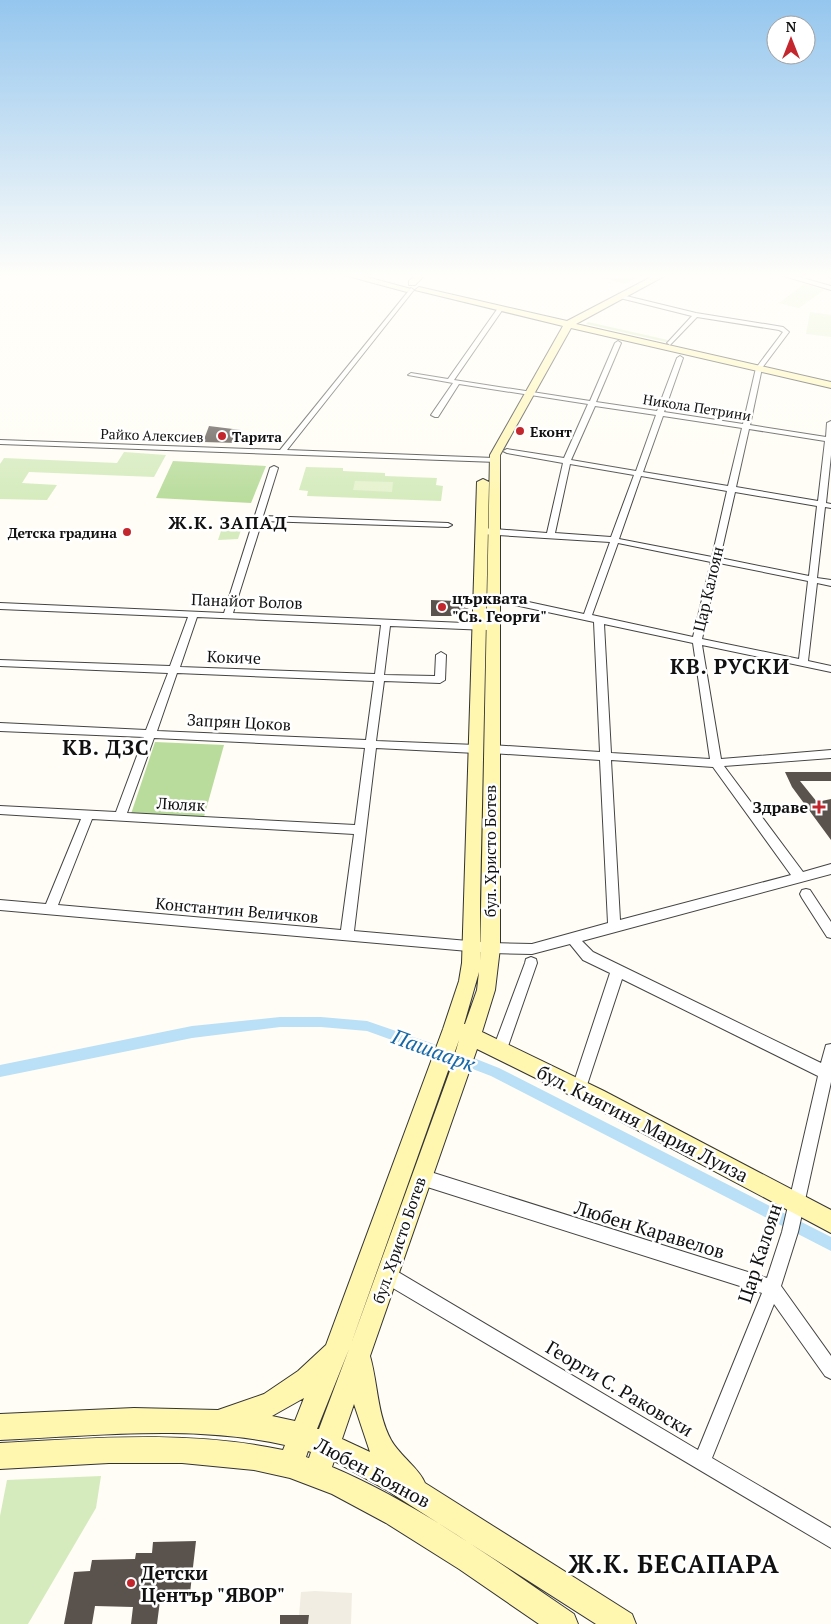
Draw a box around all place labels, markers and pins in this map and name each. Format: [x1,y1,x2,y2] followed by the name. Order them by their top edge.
[530,422,572,441] place label: Еконт
[514,425,526,437] marker: Еконт
[232,427,282,446] place label: Тарита
[216,430,228,442] marker: Тарита
[8,523,117,542] place label: Детска градина
[121,526,133,538] marker: Детска градина
[452,587,547,627] place label: църквата "Св. Георги"
[436,601,448,613] marker: църквата "Св. Георги"
[753,796,808,818] place label: Здраве
[812,800,826,814] marker: Здраве
[141,1560,285,1607] place label: Детски Център "ЯВОР"
[125,1577,137,1589] marker: Детски Център "ЯВОР"

